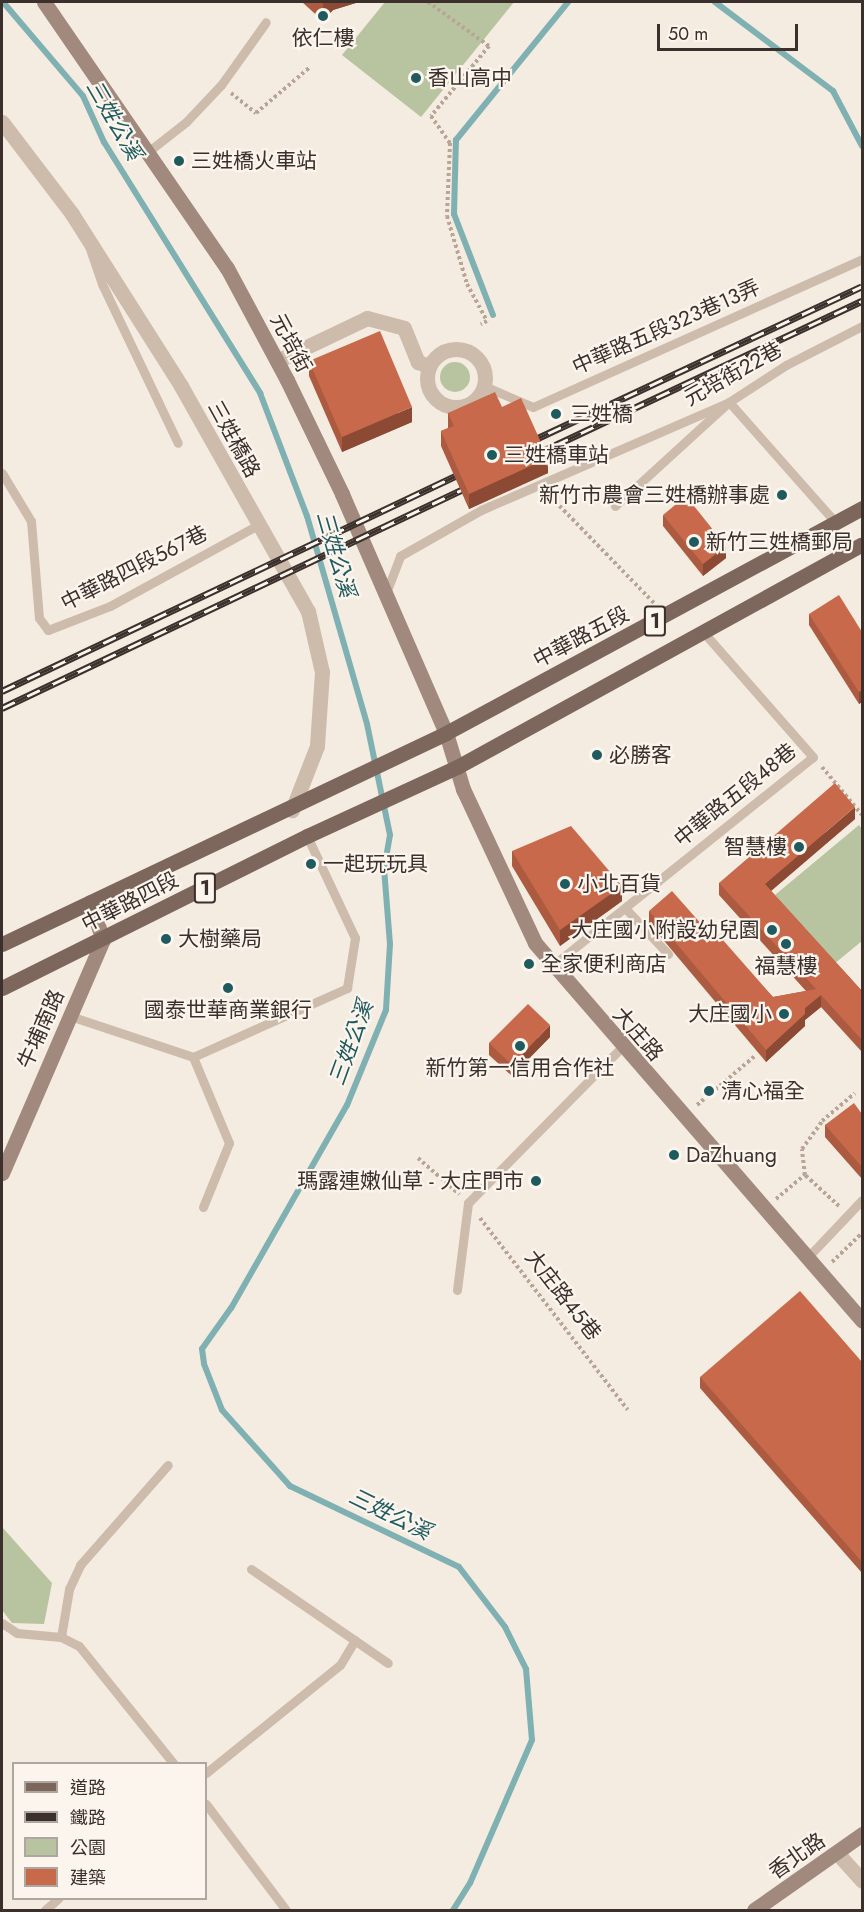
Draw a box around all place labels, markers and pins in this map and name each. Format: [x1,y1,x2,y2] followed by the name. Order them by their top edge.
[316,9,330,23] marker: 依仁樓
[292,25,354,51] place label: 依仁樓
[428,65,512,91] place label: 香山高中
[409,71,423,85] marker: 香山高中
[191,148,317,174] place label: 三姓橋火車站
[172,154,186,168] marker: 三姓橋火車站
[570,401,633,427] place label: 三姓橋
[547,405,565,423] marker: 三姓橋
[504,442,609,468] place label: 三姓橋車站
[485,448,499,462] marker: 三姓橋車站
[539,482,770,508] place label: 新竹市農會三姓橋辦事處
[775,488,789,502] marker: 新竹市農會三姓橋辦事處
[706,529,853,555] place label: 新竹三姓橋郵局
[687,535,701,549] marker: 新竹三姓橋郵局
[609,742,672,768] place label: 必勝客
[590,748,604,762] marker: 必勝客
[724,834,787,860] place label: 智慧樓
[792,840,806,854] marker: 智慧樓
[323,851,428,877] place label: 一起玩玩具
[304,857,318,871] marker: 一起玩玩具
[577,871,661,897] place label: 小北百貨
[558,877,572,891] marker: 小北百貨
[571,917,760,943] place label: 大庄國小附設幼兒園
[765,923,779,937] marker: 大庄國小附設幼兒園
[178,926,262,952] place label: 大樹藥局
[159,932,173,946] marker: 大樹藥局
[779,937,793,951] marker: 福慧樓
[541,951,667,977] place label: 全家便利商店
[755,953,817,979] place label: 福慧樓
[522,957,536,971] marker: 全家便利商店
[221,981,235,995] marker: 國泰世華商業銀行
[144,997,312,1023] place label: 國泰世華商業銀行
[688,1001,772,1027] place label: 大庄國小
[777,1007,791,1021] marker: 大庄國小
[513,1039,527,1053] marker: 新竹第一信用合作社
[426,1055,614,1081] place label: 新竹第一信用合作社
[721,1078,805,1104] place label: 清心福全
[702,1084,716,1098] marker: 清心福全
[686,1142,777,1168] place label: DaZhuang
[667,1148,681,1162] marker: DaZhuang
[297,1168,524,1194] place label: 瑪露連嫩仙草 - 大庄門市
[529,1174,543,1188] marker: 瑪露連嫩仙草 - 大庄門市

